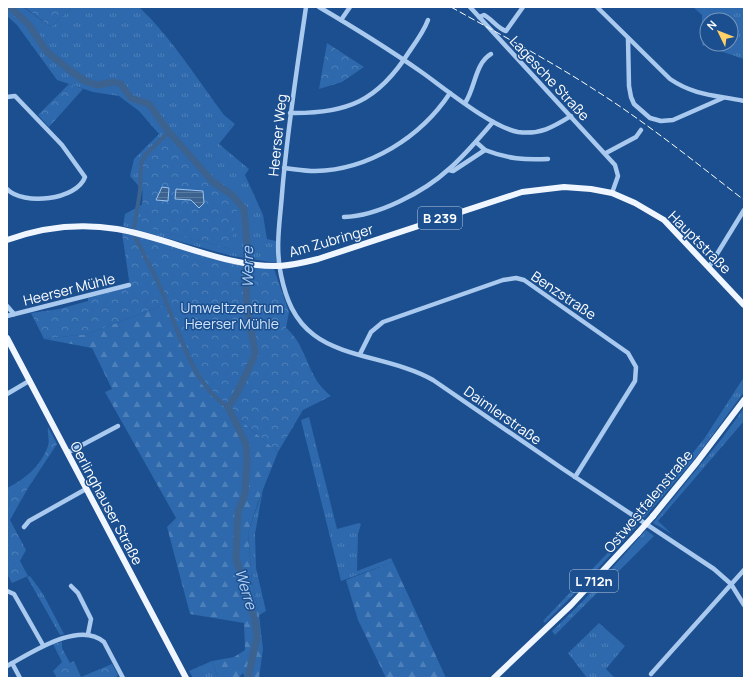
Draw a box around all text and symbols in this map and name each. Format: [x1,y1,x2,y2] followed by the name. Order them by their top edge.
[699,12,739,52] north arrow
[703,17,720,33] text: N
[506,32,594,124] street label: Lagesche Straße
[263,93,291,177] street label: Heerser Weg
[664,206,736,278] street label: Hauptstraße
[418,207,462,229] road number: B 239
[287,219,375,261] street label: Am Zubringer
[237,245,258,288] water label: Werre
[528,266,600,324] street label: Benzstraße
[21,268,117,310] street label: Heerser Mühle
[180,298,284,333] park label: Umweltzentrum Heerser Mühle
[460,381,546,449] street label: Daimlerstraße
[66,438,148,568] street label: Oerlinghauser Straße
[599,446,697,556] street label: Ostwestfalenstraße
[230,566,262,613] water label: Werre
[570,570,618,592] road number: L 712n

